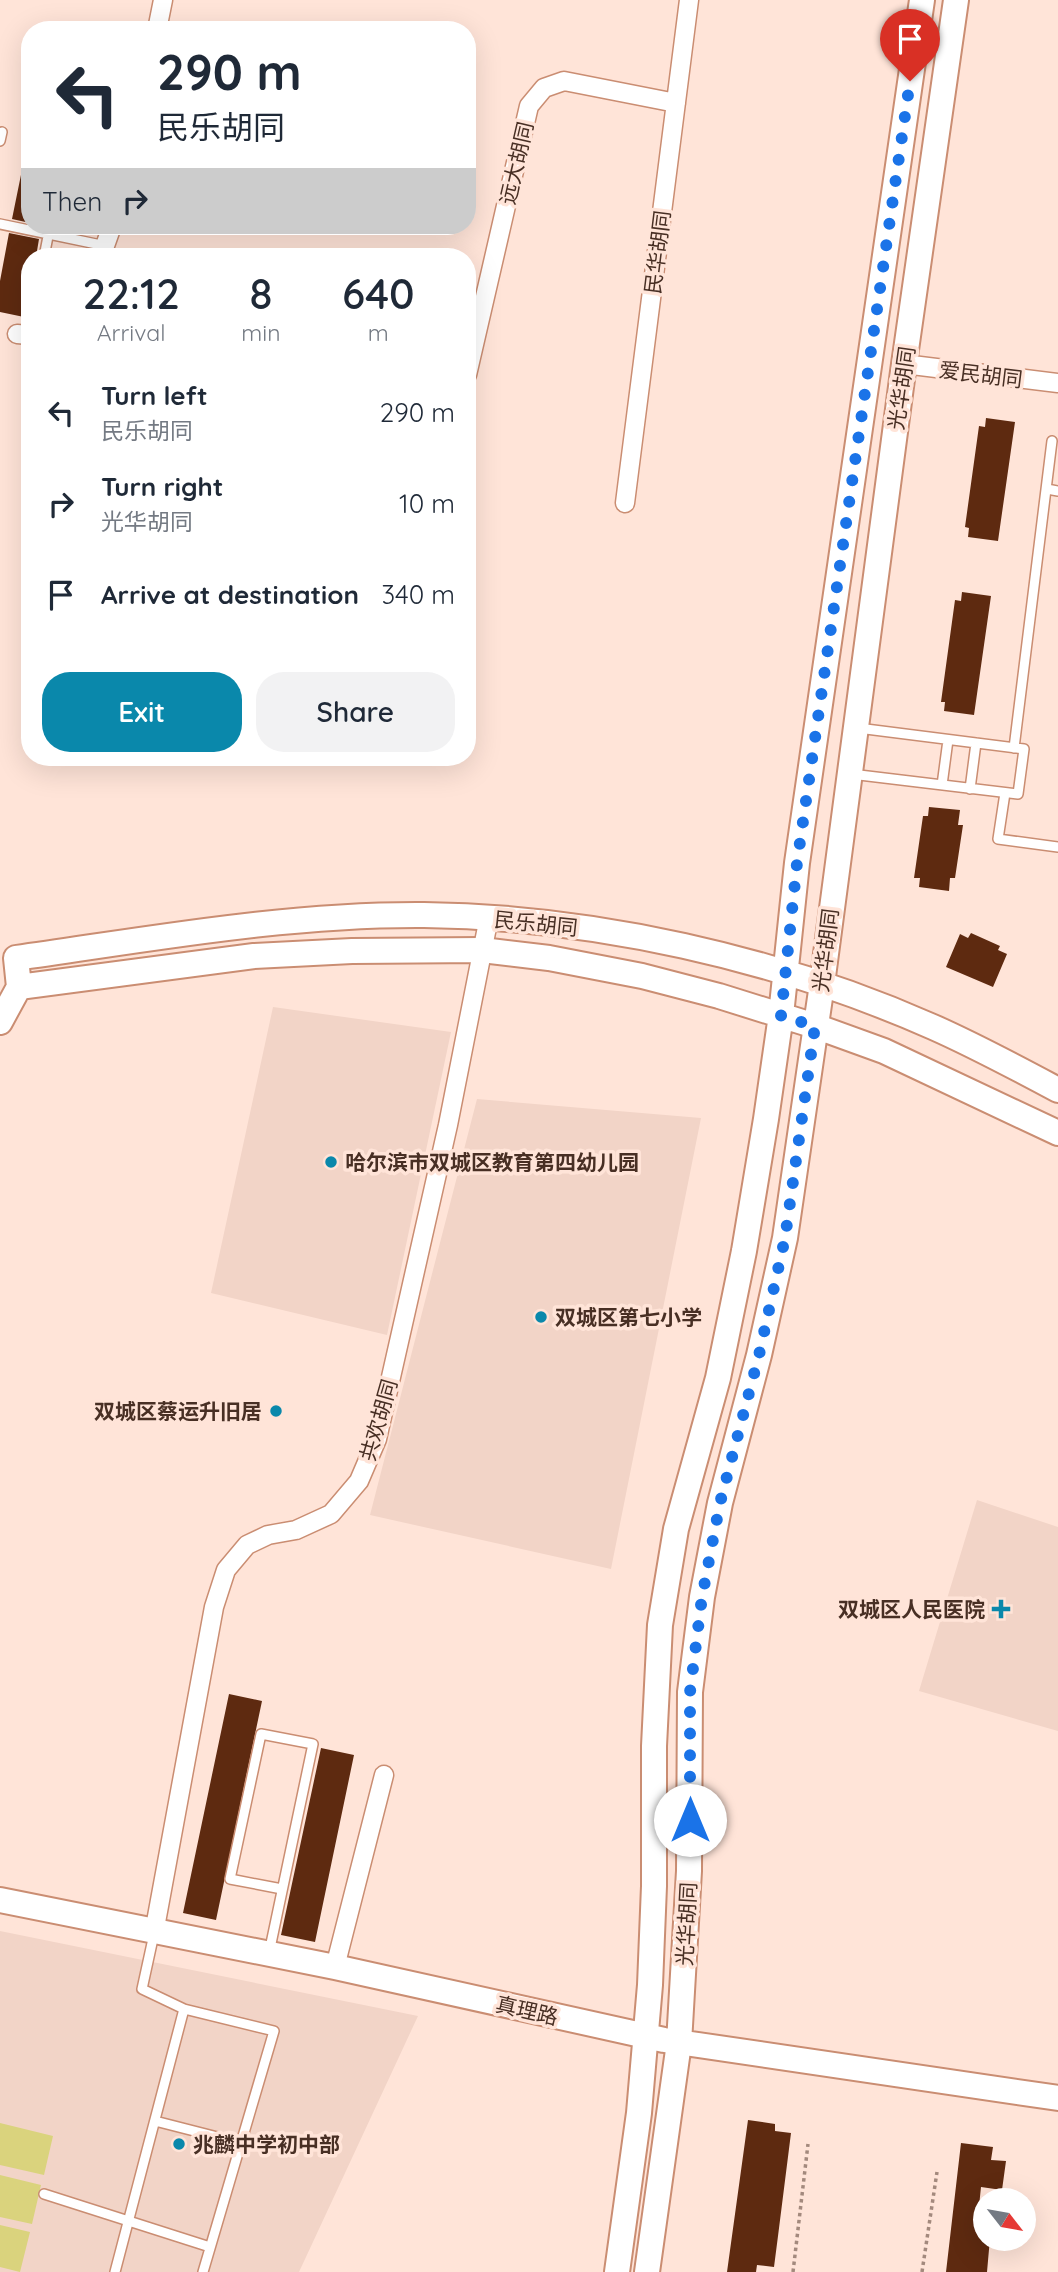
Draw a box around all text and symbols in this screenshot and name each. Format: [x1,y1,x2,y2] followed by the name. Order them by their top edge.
[880,9,940,81] pin
[891,20,929,58] icon: arrive
[157,41,302,102] text: 290 m
[42,49,133,140] icon: left
[157,107,285,147] text: 民乐胡同
[494,119,538,207] street label: 远大胡同
[116,182,154,220] icon: right
[42,185,102,218] text: Then
[639,209,675,295] street label: 民华胡同
[82,267,180,320] text: 22:12
[249,267,272,320] text: 8
[342,267,415,320] text: 640
[97,318,166,347] text: Arrival
[241,318,280,347] text: min
[368,318,389,347] text: m
[882,345,920,431] street label: 光华胡同
[938,356,1024,392] street label: 爱民胡同
[101,379,208,412] text: Turn left
[42,394,80,432] icon: left
[380,396,455,429] text: 290 m
[101,416,193,445] text: 民乐胡同
[101,470,223,503] text: Turn right
[42,485,80,523] icon: right
[399,487,455,520] text: 10 m
[101,507,193,536] text: 光华胡同
[42,576,80,614] icon: arrive
[101,578,359,611] text: Arrive at destination
[381,578,455,611] text: 340 m
[42,672,242,752] button: Exit
[256,672,455,752] button: Share
[493,906,579,940] street label: 民乐胡同
[807,907,843,993] street label: 光华胡同
[345,1149,639,1175] place label: 哈尔滨市双城区教育第四幼儿园
[323,1154,339,1170] marker: 哈尔滨市双城区教育第四幼儿园
[555,1304,702,1330] place label: 双城区第七小学
[533,1309,549,1325] marker: 双城区第七小学
[354,1376,402,1464] street label: 共欢胡同
[94,1398,262,1424] place label: 双城区蔡运升旧居
[268,1403,284,1419] marker: 双城区蔡运升旧居
[838,1596,985,1622] place label: 双城区人民医院
[991,1599,1011,1619] marker: 双城区人民医院
[653,1783,727,1857] position arrow
[671,1881,701,1967] street label: 光华胡同
[493,1990,561,2030] street label: 真理路
[193,2131,340,2157] place label: 兆麟中学初中部
[171,2136,187,2152] marker: 兆麟中学初中部
[973,2188,1036,2250] north arrow
[973,2188,1036,2251] map controls

